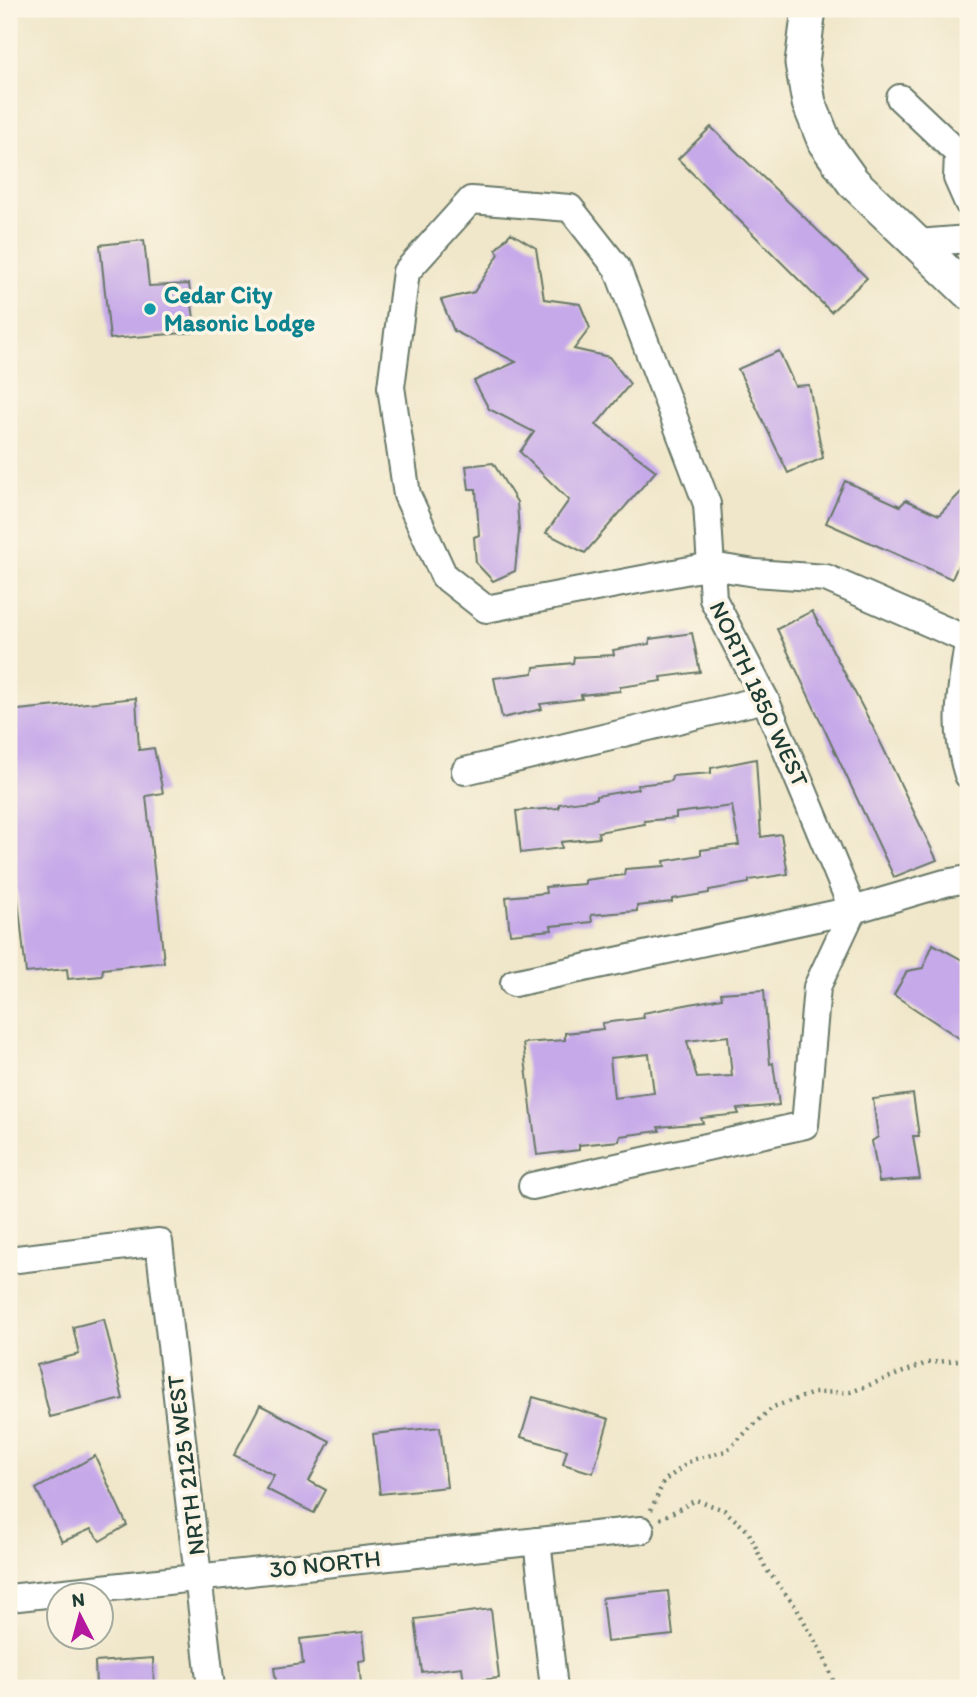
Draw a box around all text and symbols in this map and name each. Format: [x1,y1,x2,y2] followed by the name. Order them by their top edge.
[164,280,315,338] place label: Cedar City Masonic Lodge
[142,301,158,317] marker: Cedar City Masonic Lodge
[704,596,815,792] street label: NORTH 1850 WEST
[160,1373,211,1557] street label: NRTH 2125 WEST
[268,1543,382,1584] street label: 30 NORTH
[46,1582,116,1652] north arrow
[71,1587,86,1612] text: N

